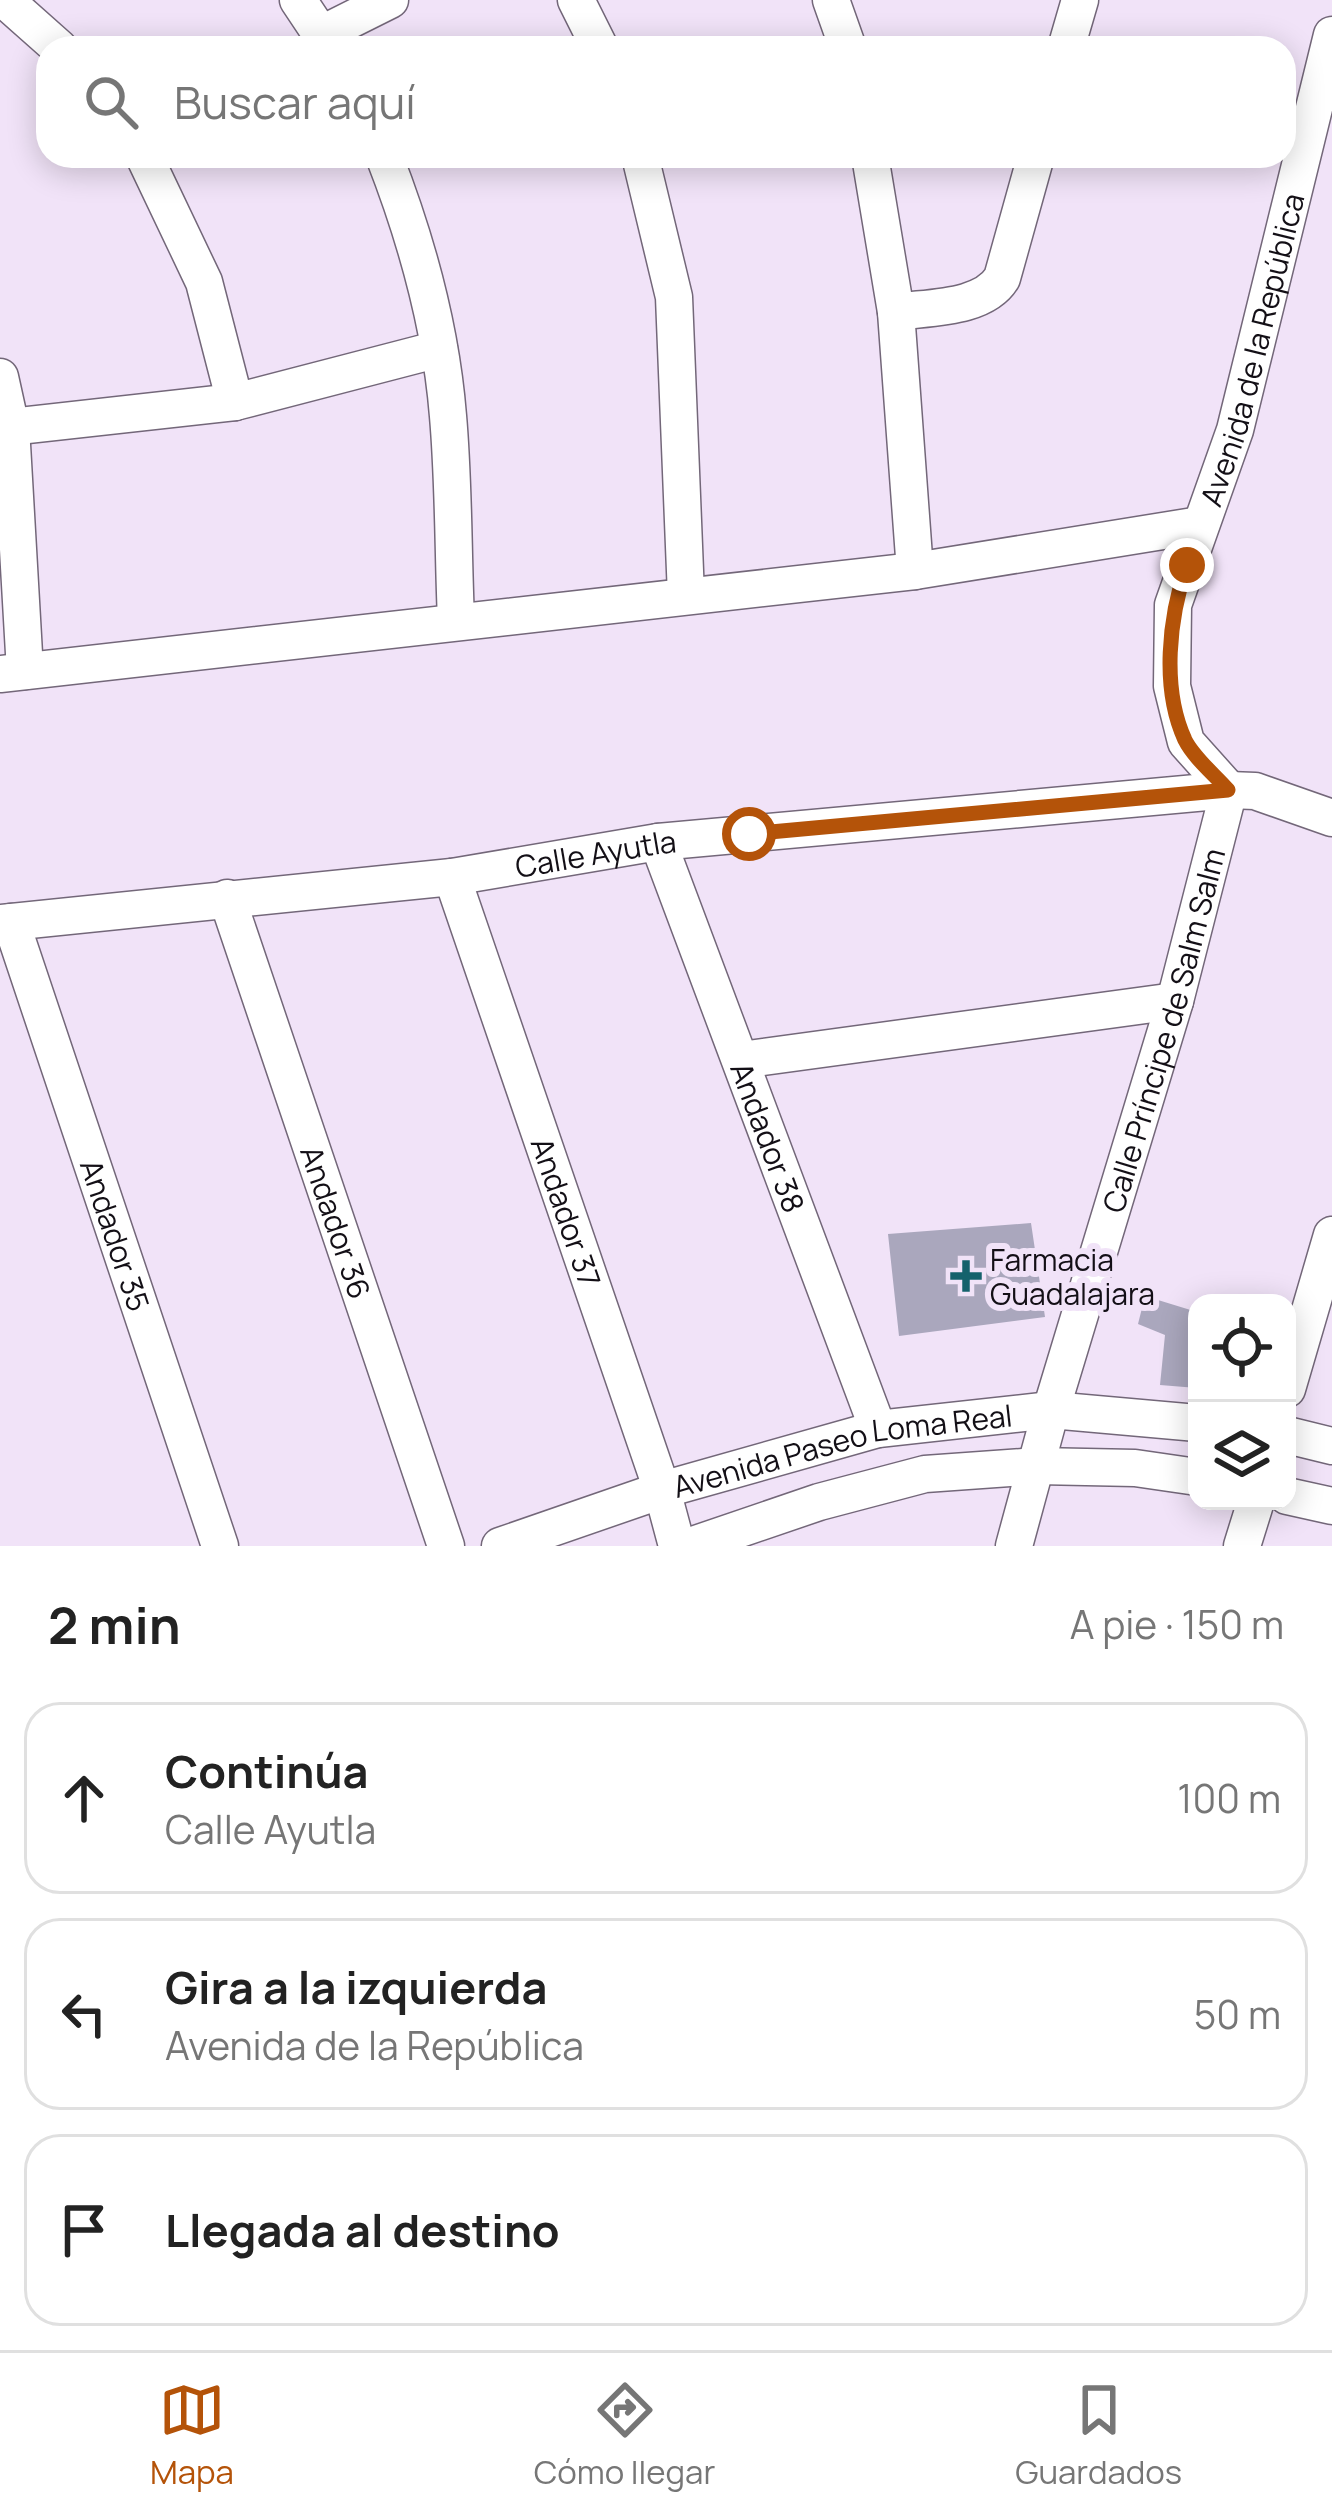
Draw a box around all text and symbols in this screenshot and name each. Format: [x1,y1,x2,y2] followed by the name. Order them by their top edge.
[36,36,1296,168] search box
[78,69,144,135] icon: search
[174,71,416,133] text: Buscar aquí
[1189,189,1313,511] street label: Avenida de la República
[1160,538,1214,592] route end
[722,807,776,861] route start
[512,820,678,886] street label: Calle Ayutla
[1092,844,1234,1217] street label: Calle Príncipe de Salm Salm
[722,1056,815,1218] street label: Andador 38
[522,1132,611,1292] street label: Andador 37
[292,1140,381,1304] street label: Andador 36
[71,1154,160,1316] street label: Andador 35
[990,1239,1155,1314] place label: Farmacia Guadalajara
[953,1263,979,1289] marker: Farmacia Guadalajara
[1188,1294,1296,1510] map controls
[1188,1294,1296,1402] button: locate
[668,1394,1014,1506] street label: Avenida Paseo Loma Real
[1188,1402,1296,1510] button: layers
[48,1590,181,1659] text: 2 min
[1070,1597,1284,1651] text: A pie · 150 m
[165,1740,369,1802] text: Continúa
[51,1765,117,1831] icon: ahead
[1177,1771,1281,1825] text: 100 m
[165,1802,376,1856] text: Calle Ayutla
[165,1956,547,2018] text: Gira a la izquierda
[51,1981,117,2047] icon: left
[1194,1987,1281,2041] text: 50 m
[165,2018,584,2072] text: Avenida de la República
[51,2197,117,2263] icon: arrive
[165,2199,560,2261] text: Llegada al destino
[150,2377,234,2494] tab: Mapa
[534,2377,715,2494] tab: Cómo llegar
[1015,2377,1182,2494] tab: Guardados

